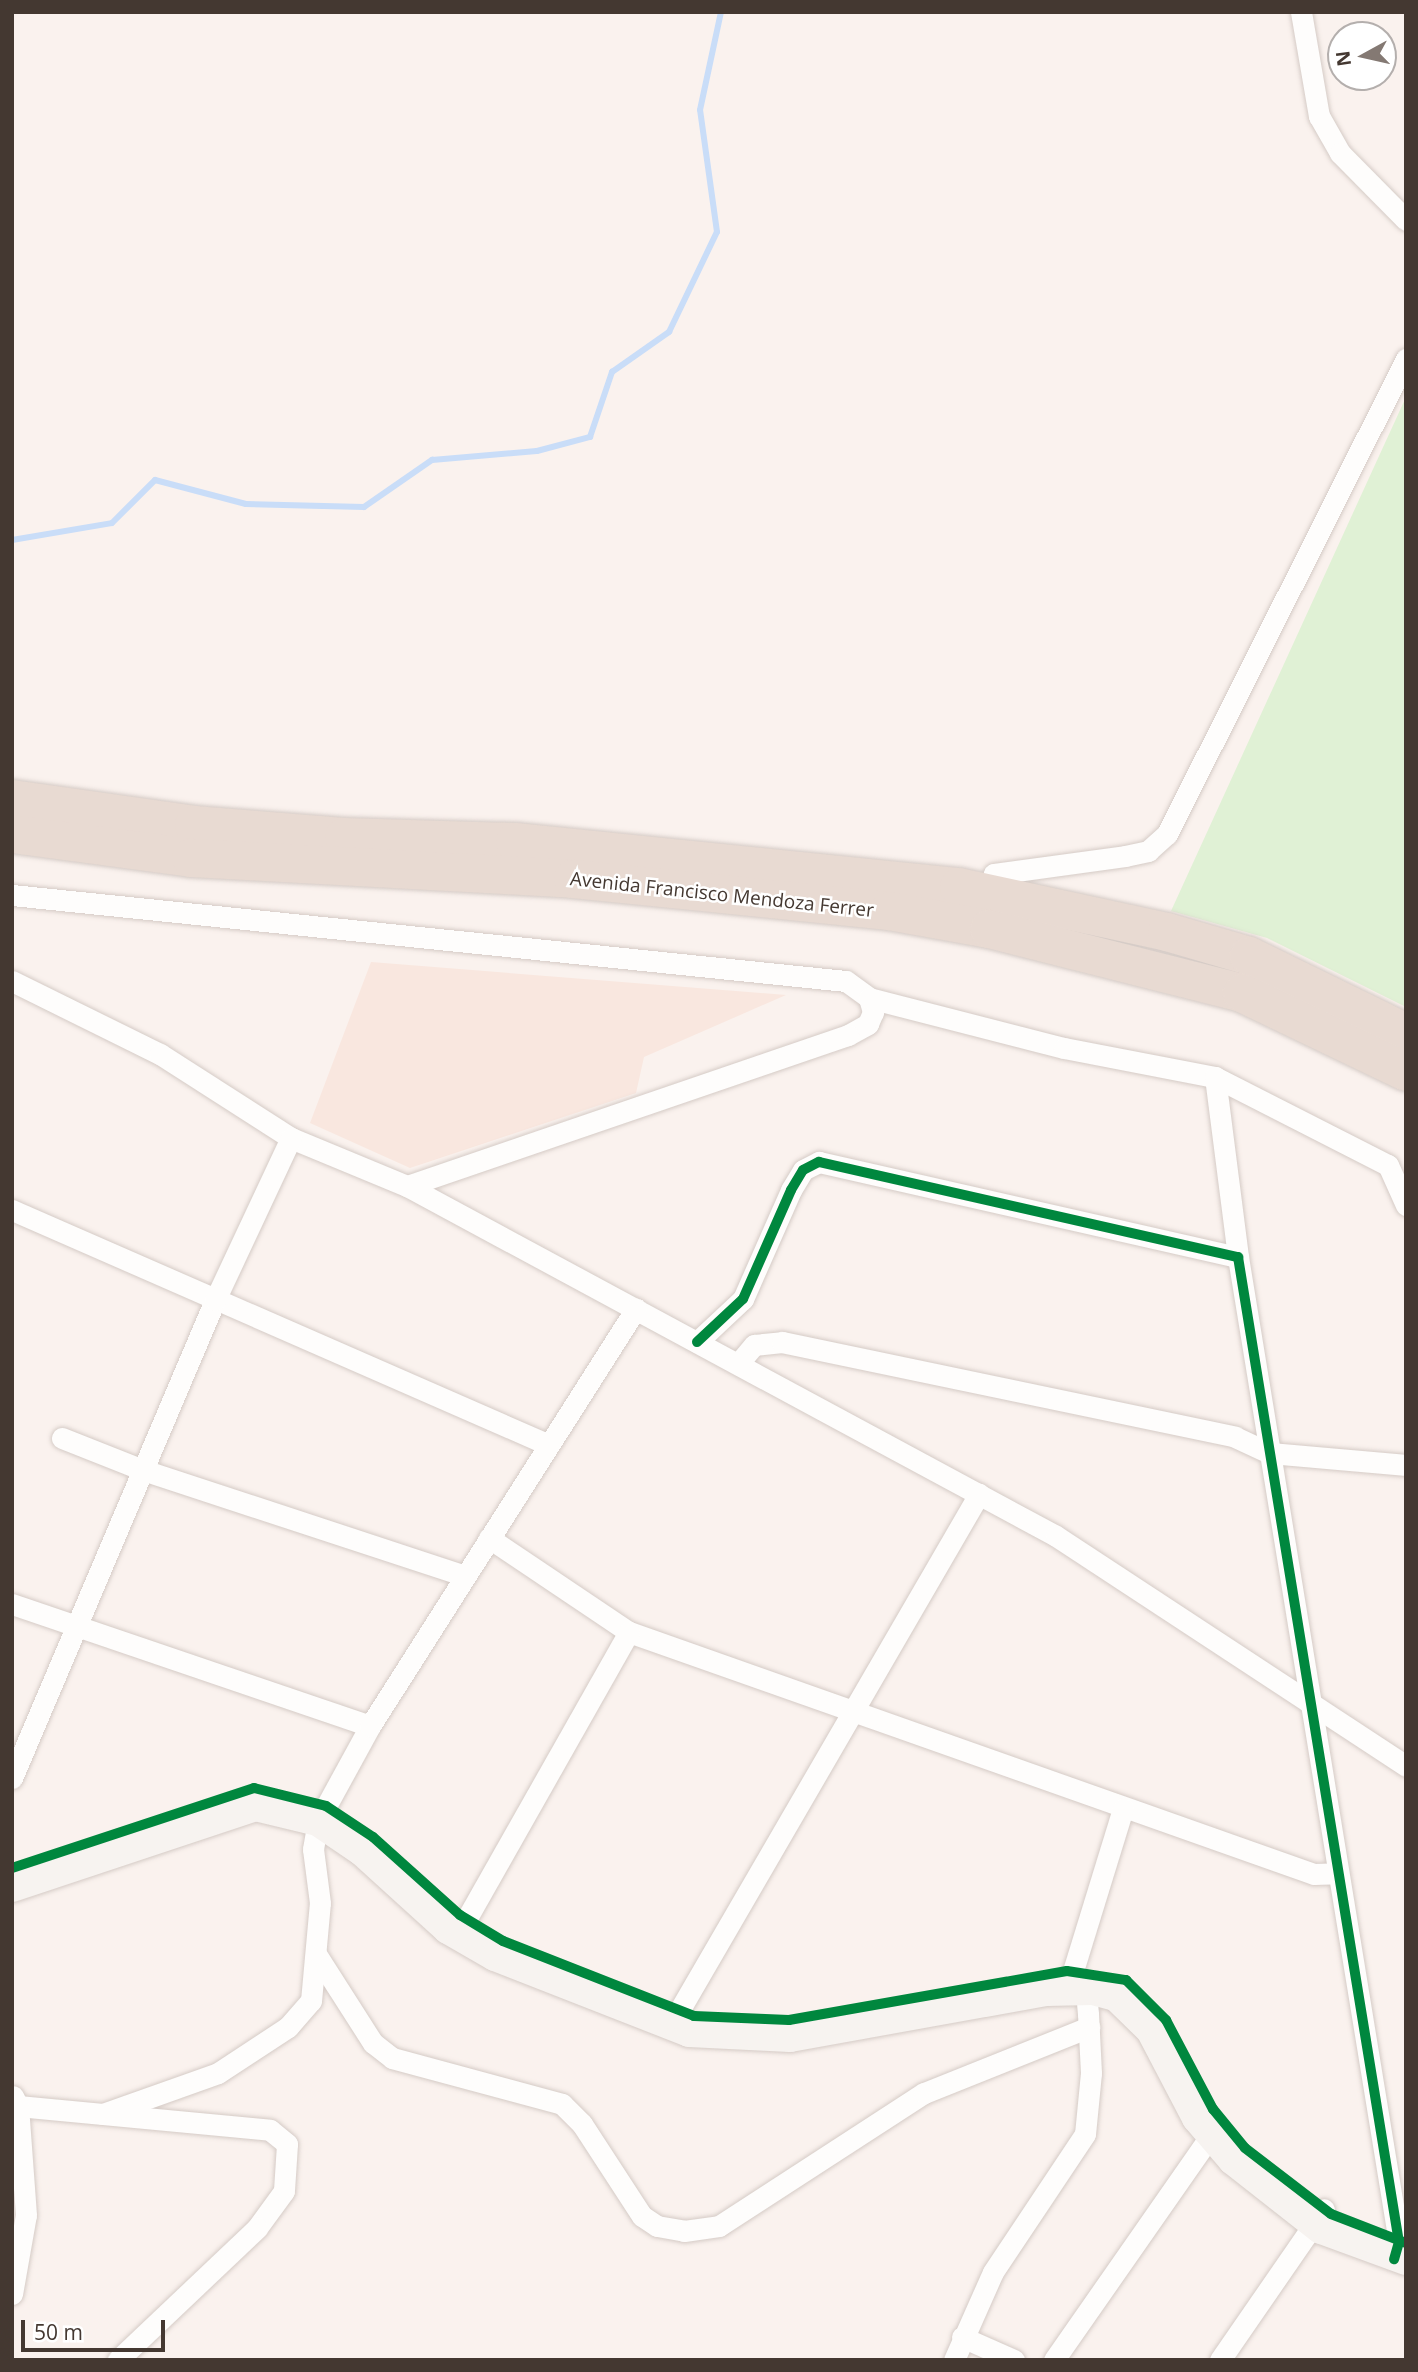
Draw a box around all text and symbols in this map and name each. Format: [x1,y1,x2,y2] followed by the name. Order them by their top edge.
[1327,21,1397,91] north arrow
[1329,49,1357,68] text: N
[569,868,875,922] street label: Avenida Francisco Mendoza Ferrer
[24,2306,168,2350] scale bar
[34,2318,83,2346] text: 50 m

